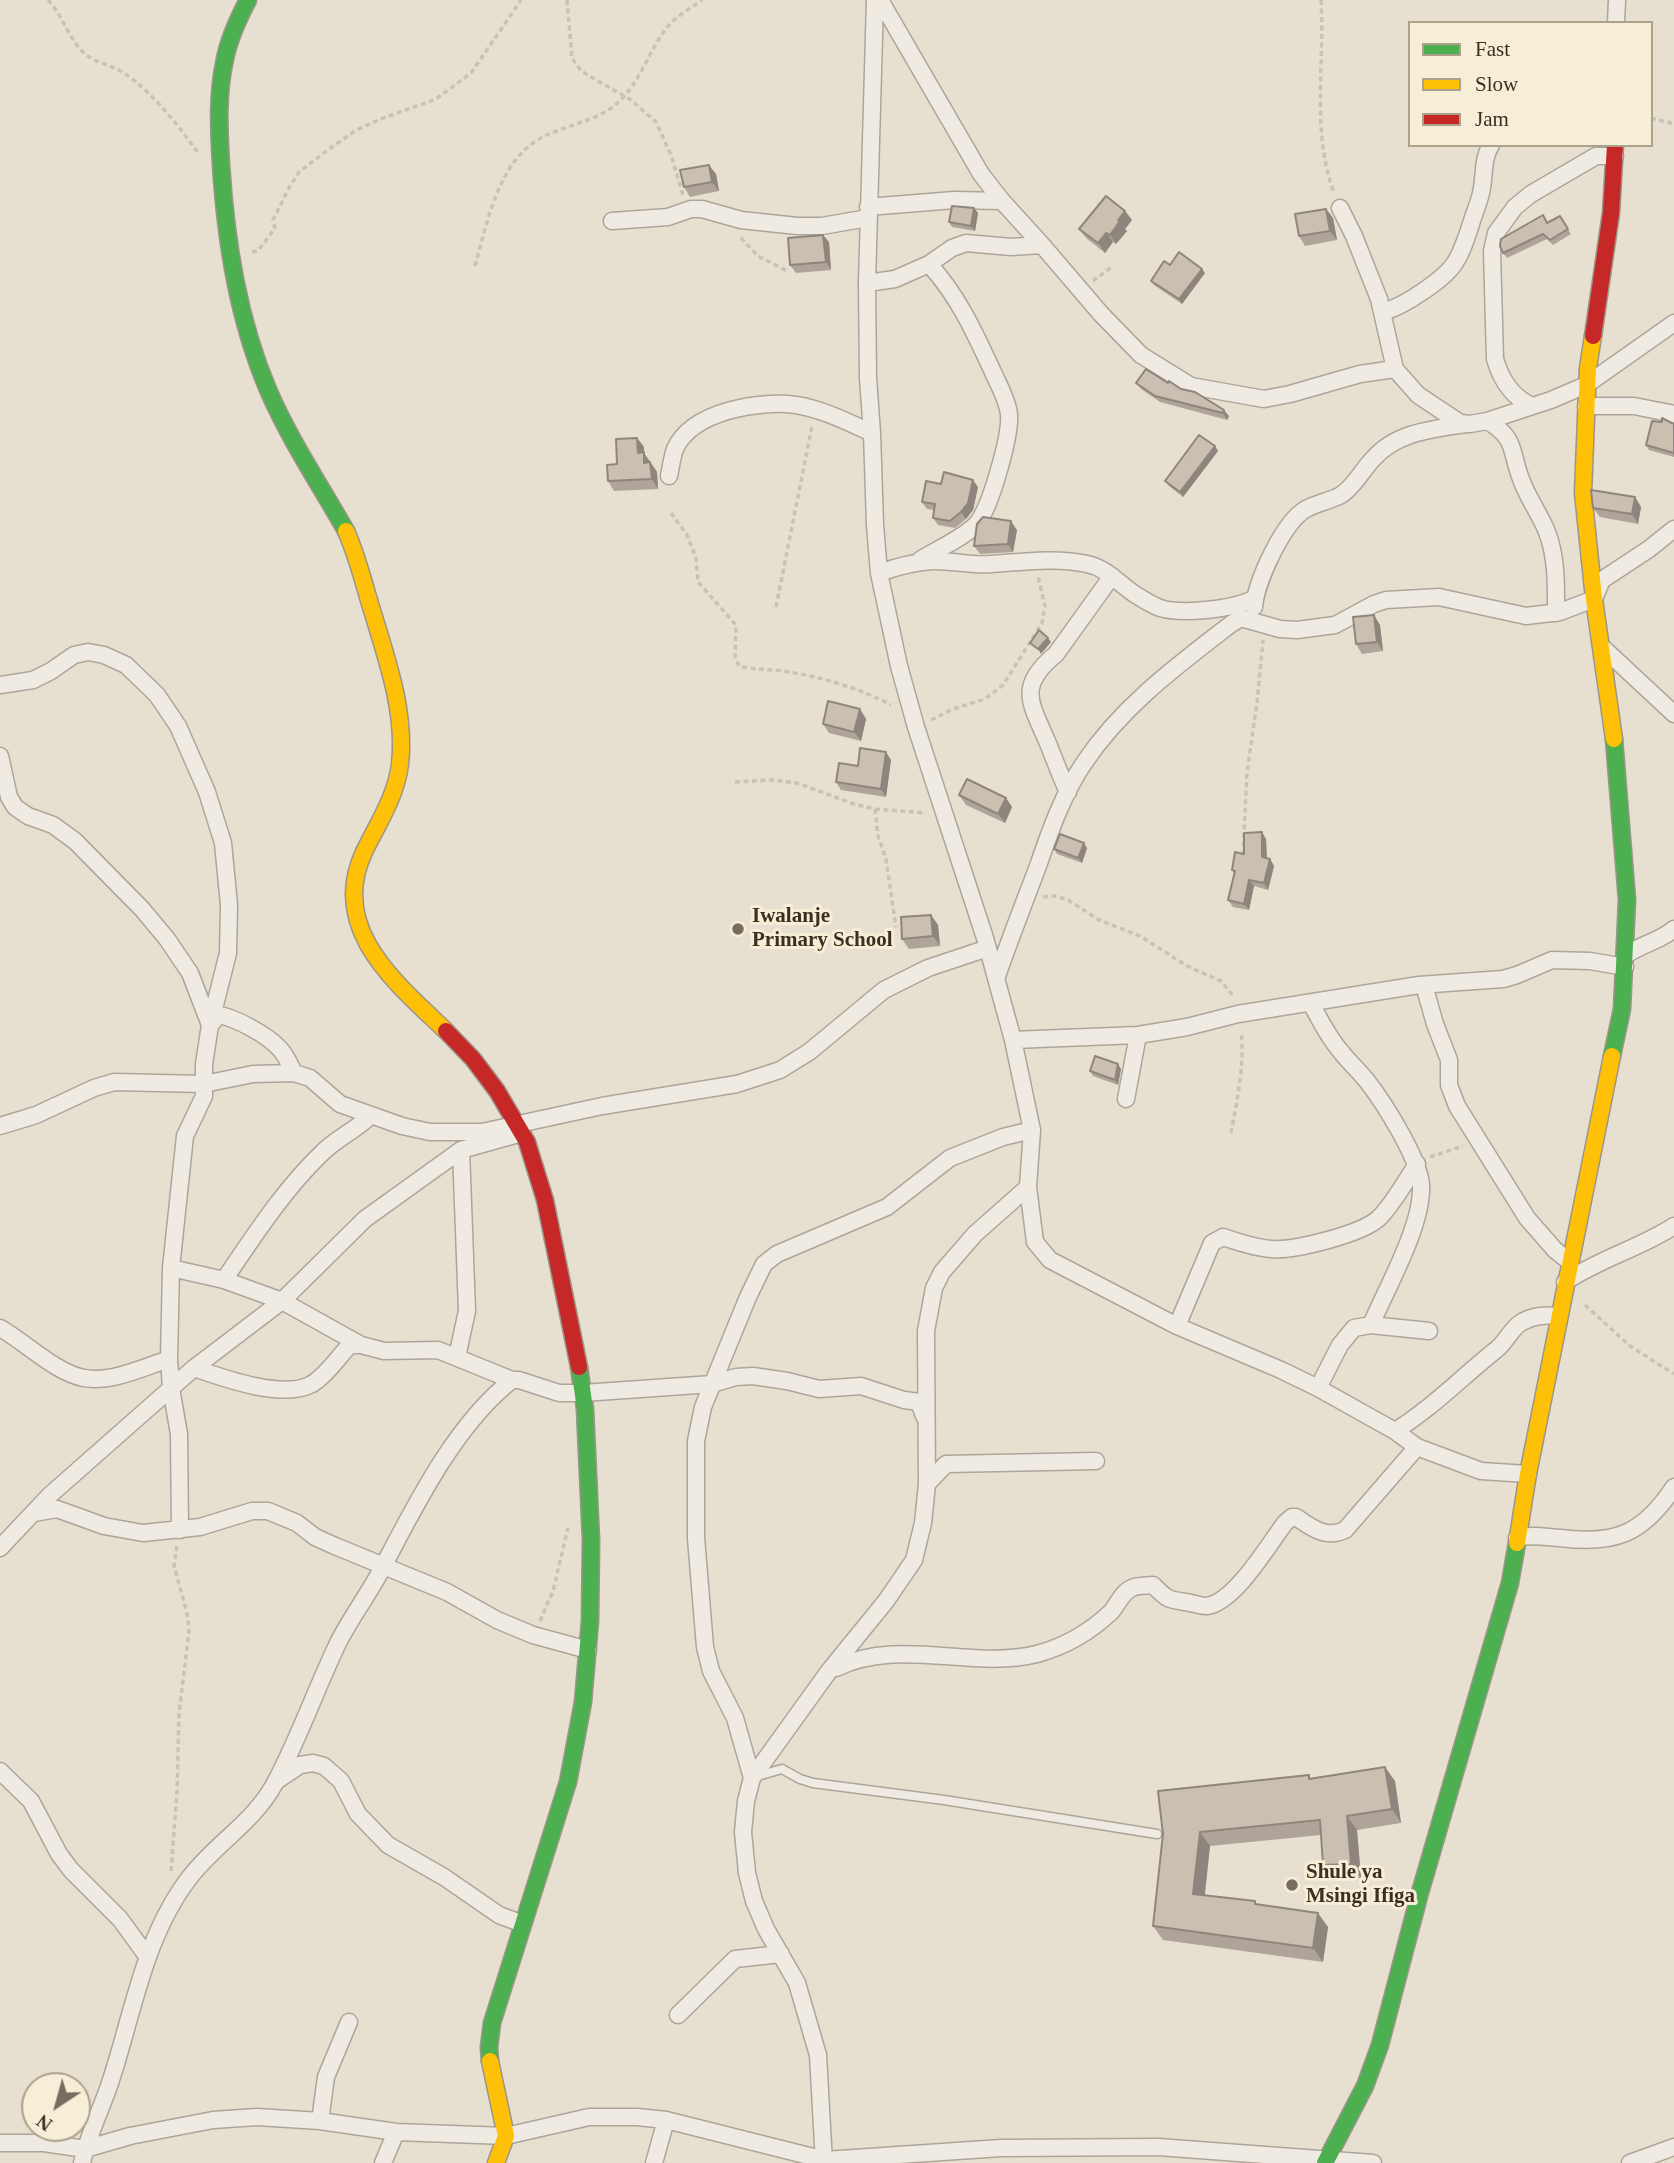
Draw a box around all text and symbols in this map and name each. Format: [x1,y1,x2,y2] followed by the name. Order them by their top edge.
[1408,21,1653,147] legend
[1475,37,1510,61] text: Fast
[1475,72,1518,96] text: Slow
[1475,107,1509,131] text: Jam
[752,904,893,954] place label: Iwalanje Primary School
[730,921,746,937] marker: Iwalanje Primary School
[1306,1860,1415,1910] place label: Shule ya Msingi Ifiga
[1284,1877,1300,1893] marker: Shule ya Msingi Ifiga
[21,2072,91,2142] north arrow
[33,2110,56,2135] text: N

